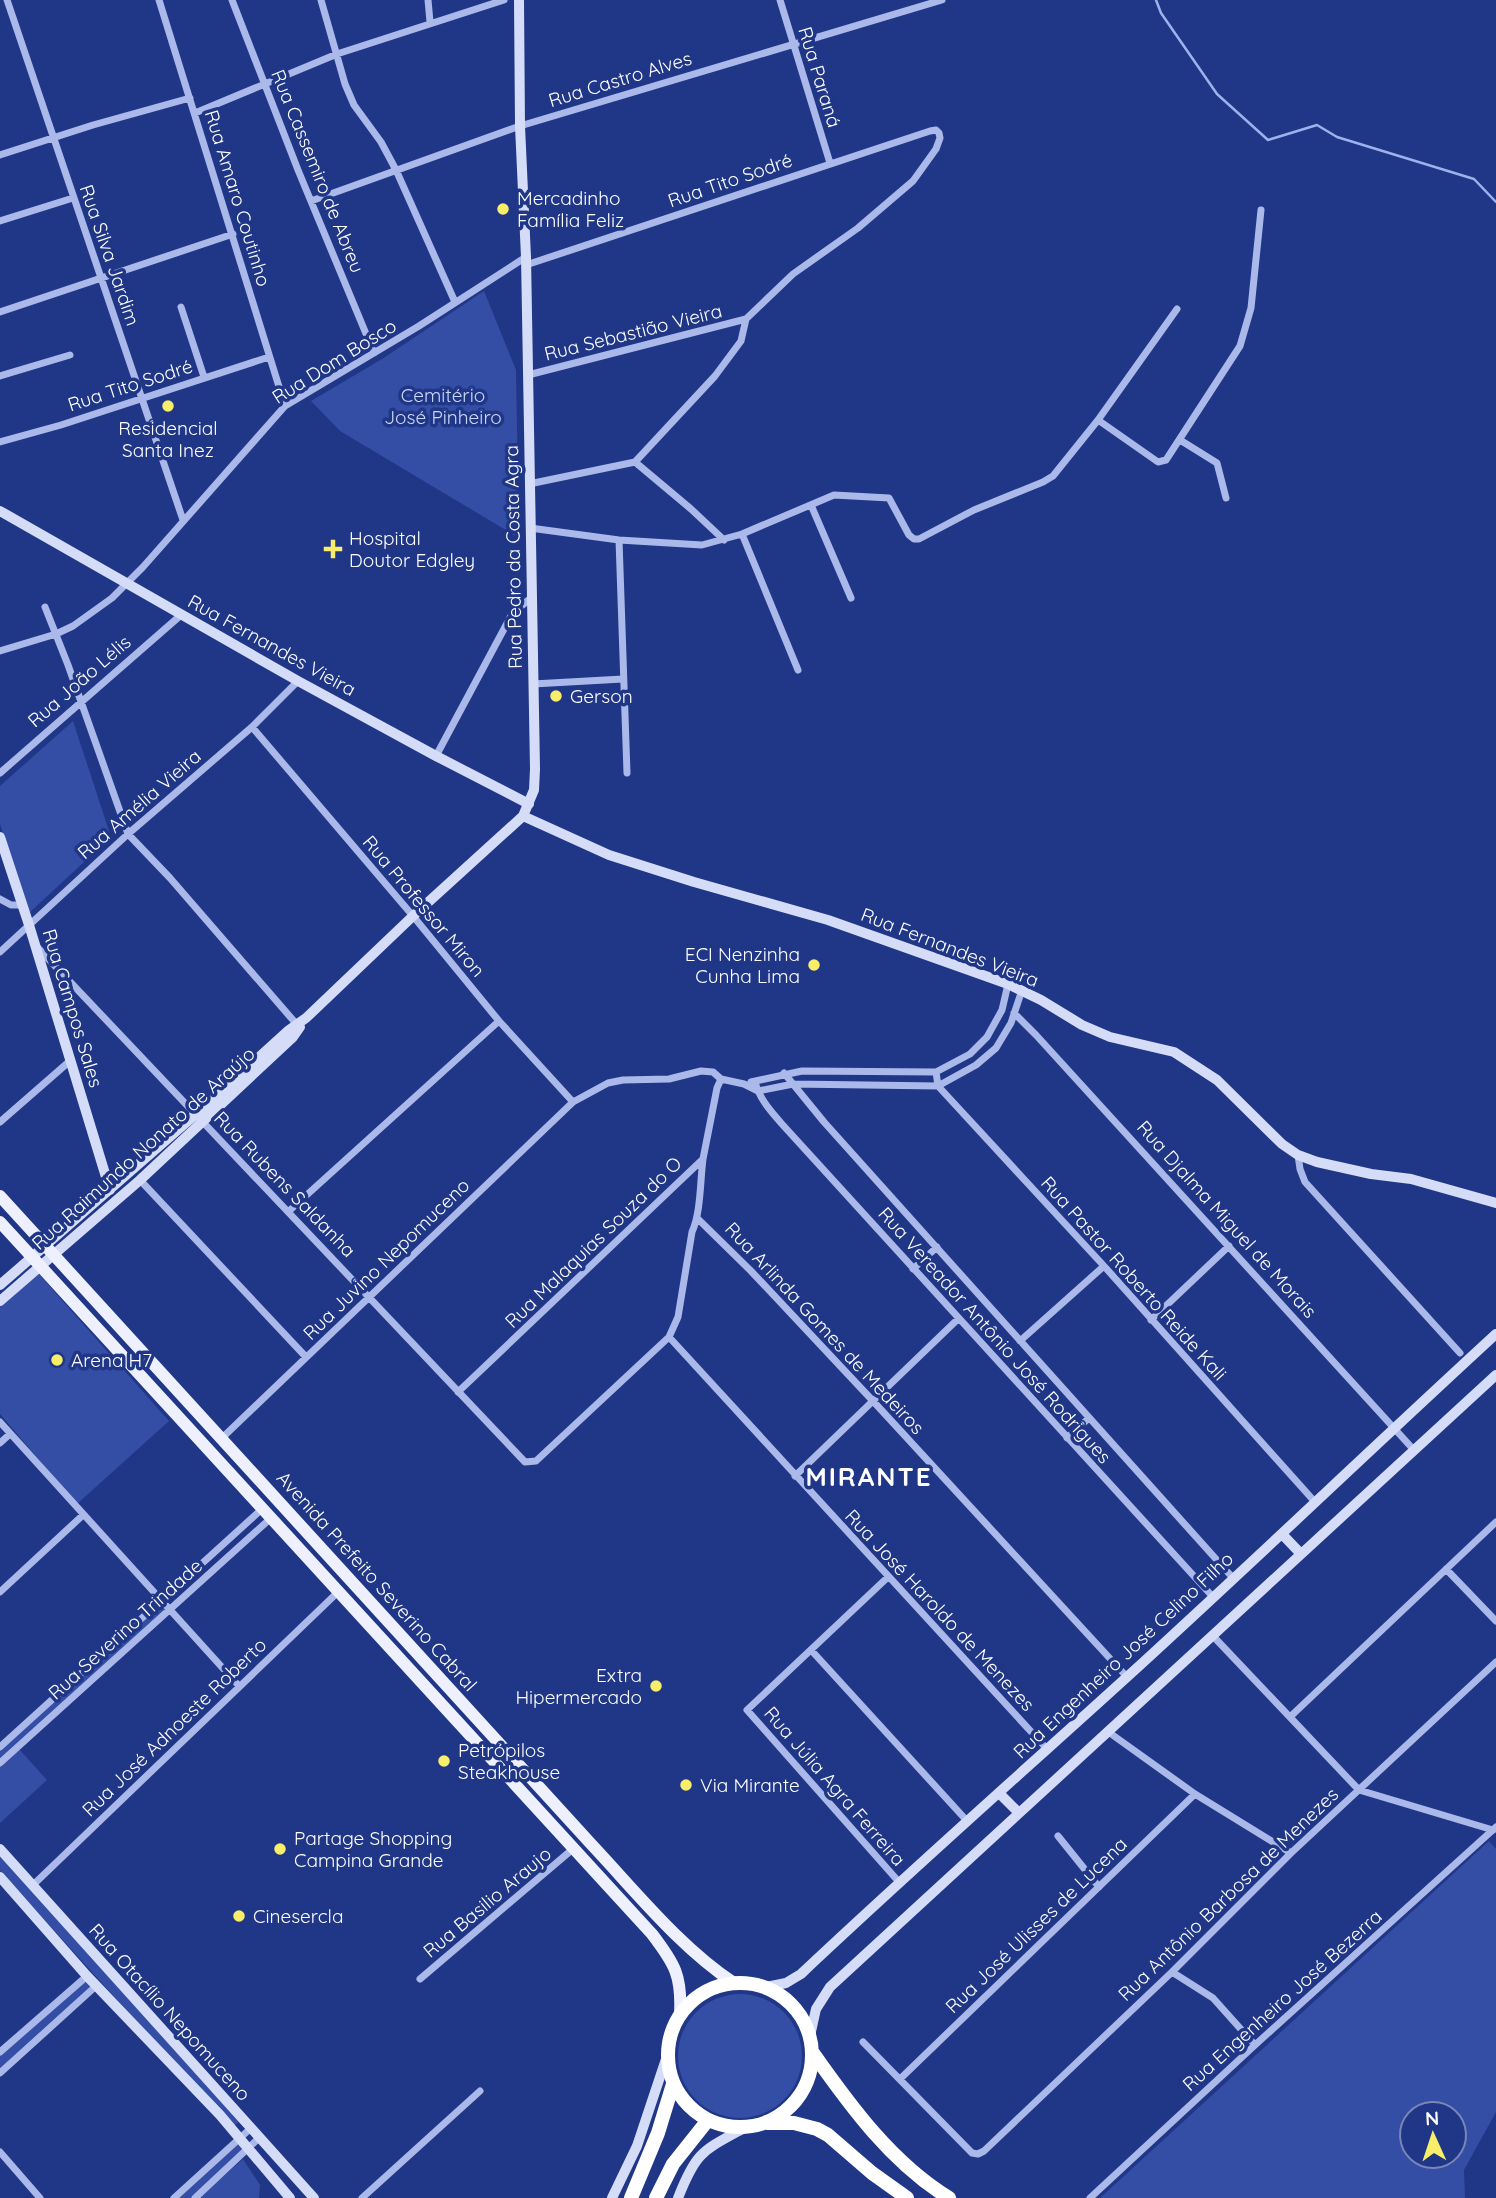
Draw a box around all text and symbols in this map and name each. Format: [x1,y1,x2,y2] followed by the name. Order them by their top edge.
[793,24,847,130] street label: Rua Paraná
[545,46,695,112] street label: Rua Castro Alves
[266,66,370,276] street label: Rua Cassemiro de Abreu
[200,107,276,289] street label: Rua Amaro Coutinho
[665,148,795,212] street label: Rua Tito Sodré
[75,181,145,329] street label: Rua Silva Jardim
[517,186,624,232] place label: Mercadinho Família Feliz
[495,201,511,217] marker: Mercadinho Família Feliz
[542,298,724,366] street label: Rua Sebastião Vieira
[267,313,401,409] street label: Rua Dom Bosco
[65,354,195,416] street label: Rua Tito Sodré
[384,383,502,429] park label: Cemitério José Pinheiro
[160,398,176,414] marker: Residencial Santa Inez
[118,416,218,462] place label: Residencial Santa Inez
[499,445,527,669] street label: Rua Pedro da Costa Agra
[349,526,475,572] place label: Hospital Doutor Edgley
[323,539,343,559] marker: Hospital Doutor Edgley
[184,589,360,701] street label: Rua Fernandes Vieira
[23,630,136,732] street label: Rua João Lélis
[570,684,633,708] place label: Gerson
[548,688,564,704] marker: Gerson
[72,744,206,864] street label: Rua Amélia Vieira
[358,830,490,982] street label: Rua Professor Miron
[858,902,1042,992] street label: Rua Fernandes Vieira
[37,926,109,1090] street label: Rua Campos Sales
[685,942,800,988] place label: ECI Nenzinha Cunha Lima
[806,957,822,973] marker: ECI Nenzinha Cunha Lima
[26,1041,260,1255] street label: Rua Raimundo Nonato de Araújo
[209,1106,361,1262] street label: Rua Rubens Saldanha
[1132,1115,1322,1323] street label: Rua Djalma Miguel de Morais
[500,1151,686,1333] street label: Rua Malaquias Souza do O
[1036,1171,1232,1385] street label: Rua Pastor Roberto Reide Kali
[298,1173,474,1345] street label: Rua Juvino Nepomuceno
[873,1202,1117,1468] street label: Rua Vereador Antônio José Rodrigues
[720,1217,930,1439] street label: Rua Arlinda Gomes de Medeiros
[71,1348,152,1372] place label: Arena H7
[49,1352,65,1368] marker: Arena H7
[805,1460,933,1493] district label: MIRANTE
[272,1466,482,1696] street label: Avenida Prefeito Severino Cabral
[840,1504,1040,1716] street label: Rua José Haroldo de Menezes
[1008,1547,1238,1763] street label: Rua Engenheiro José Celino Filho
[43,1553,207,1705] street label: Rua Severino Trindade
[77,1633,271,1821] street label: Rua José Adnoeste Roberto
[515,1663,642,1709] place label: Extra Hipermercado
[648,1678,664,1694] marker: Extra Hipermercado
[759,1701,911,1871] street label: Rua Júlia Agra Ferreira
[458,1738,560,1784] place label: Petrópilos Steakhouse
[436,1753,452,1769] marker: Petrópilos Steakhouse
[700,1773,800,1797] place label: Via Mirante
[678,1777,694,1793] marker: Via Mirante
[1113,1782,1343,2006] street label: Rua Antônio Barbosa de Menezes
[294,1826,452,1872] place label: Partage Shopping Campina Grande
[940,1832,1132,2018] street label: Rua José Ulisses de Lucena
[272,1841,288,1857] marker: Partage Shopping Campina Grande
[418,1841,556,1963] street label: Rua Basilio Araujo
[253,1904,343,1928] place label: Cinesercla
[1177,1904,1387,2096] street label: Rua Engenheiro José Bezerra
[231,1908,247,1924] marker: Cinesercla
[84,1918,256,2106] street label: Rua Otacílio Nepomuceno
[1398,2100,1468,2170] north arrow
[1425,2106,1440,2130] text: N

